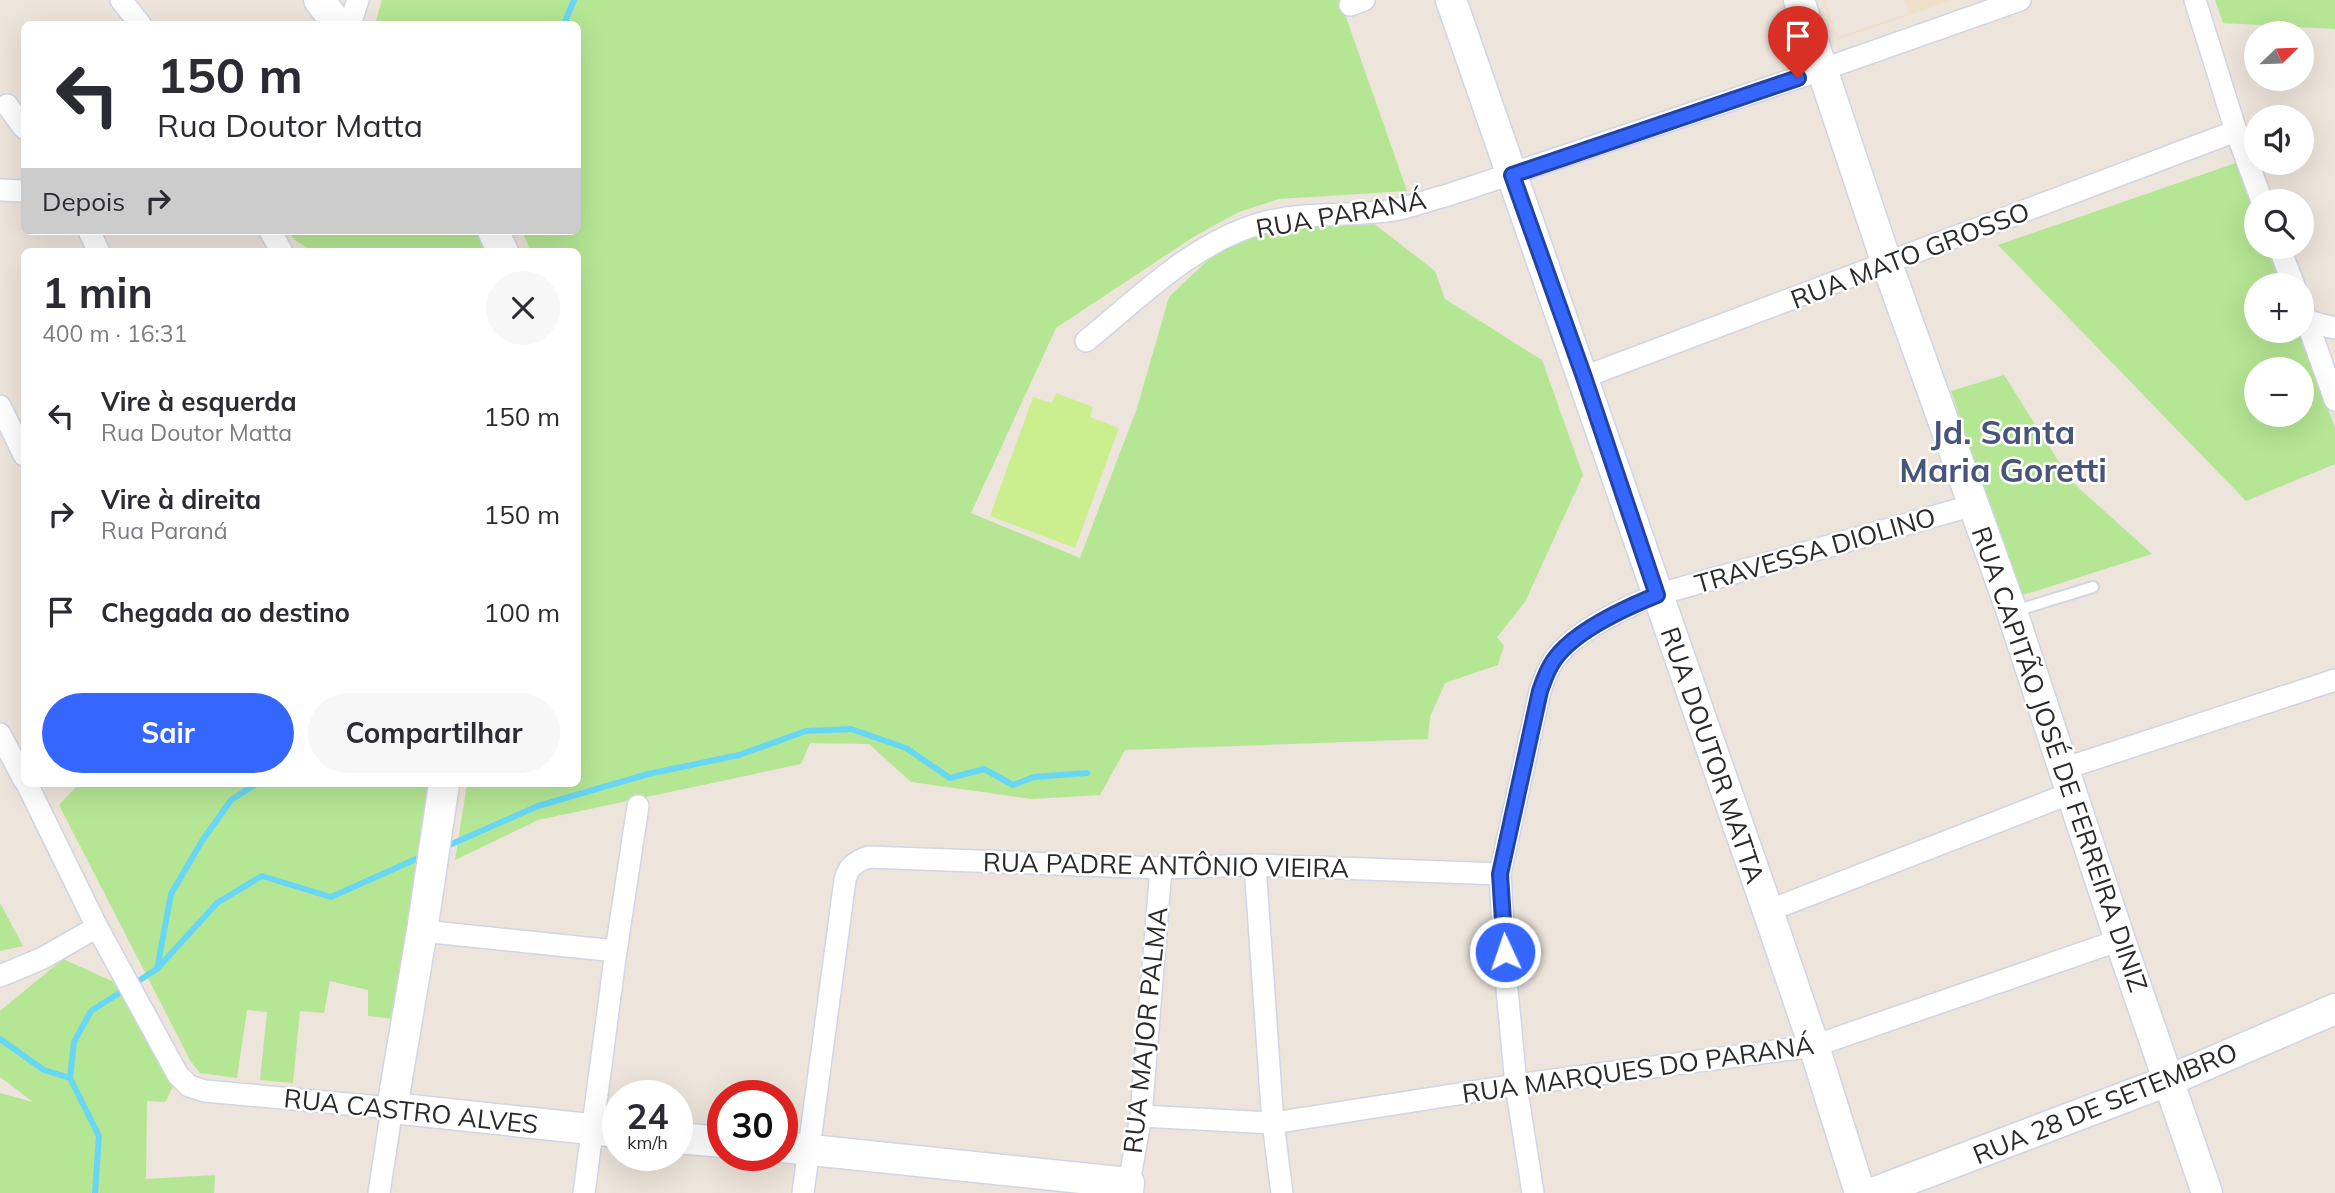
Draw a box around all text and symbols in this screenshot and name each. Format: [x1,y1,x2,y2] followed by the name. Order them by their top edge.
[1768,6,1828,78] pin
[1779,17,1817,55] icon: arrive
[2244,21,2314,91] north arrow
[2244,21,2314,427] map controls
[157,44,303,105] text: 150 m
[42,49,133,140] icon: left
[157,105,423,145] text: Rua Doutor Matta
[2244,105,2314,175] button: sound
[139,182,177,220] icon: right
[1253,183,1429,245] street label: RUA PARANÁ
[42,185,125,218] text: Depois
[2244,189,2314,259] button: search
[1786,194,2034,316] street label: RUA MATO GROSSO
[42,266,153,319] text: 1 min
[486,271,560,345] button: close
[2244,273,2314,343] button: +
[42,319,187,348] text: 400 m · 16:31
[2244,357,2314,427] button: −
[101,385,297,418] text: Vire à esquerda
[42,397,80,435] icon: left
[484,400,560,433] text: 150 m
[1899,411,2107,490] district label: Jd. Santa Maria Goretti
[101,418,292,447] text: Rua Doutor Matta
[101,483,261,516] text: Vire à direita
[42,495,80,533] icon: right
[484,498,560,531] text: 150 m
[1691,500,1939,600] street label: TRAVESSA DIOLINO
[101,516,228,545] text: Rua Paraná
[1965,522,2155,996] street label: RUA CAPITÃO JOSÉ DE FERREIRA DINIZ
[42,593,80,631] icon: arrive
[101,596,350,629] text: Chegada ao destino
[484,596,560,629] text: 100 m
[1654,623,1772,887] street label: RUA DOUTOR MATTA
[42,693,294,773] button: Sair
[308,693,560,773] button: Compartilhar
[983,845,1349,885] street label: RUA PADRE ANTÔNIO VIEIRA
[1116,905,1174,1155] street label: RUA MAJOR PALMA
[1468,915,1542,989] position arrow
[1460,1028,1816,1110] street label: RUA MARQUES DO PARANÁ
[1968,1035,2242,1171] street label: RUA 28 DE SETEMBRO
[707,1080,798,1171] speed limit sign: 30
[282,1081,540,1141] street label: RUA CASTRO ALVES
[626,1094,669,1138] text: 24
[627,1131,668,1154] text: km/h

